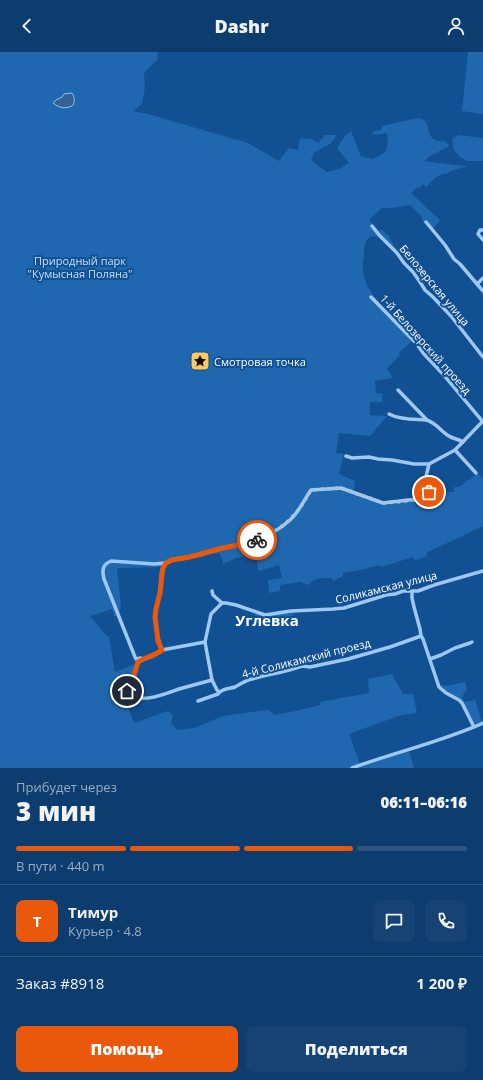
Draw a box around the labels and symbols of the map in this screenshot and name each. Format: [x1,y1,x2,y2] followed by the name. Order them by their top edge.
[397,241,473,329] street label: Белозерская улица
[28,253,132,281] park label: Природный парк "Кумысная Поляна"
[377,291,475,398] street label: 1-й Белозерский проезд
[189,350,211,372] place icon: Смотровая точка
[214,354,306,369] place label: Смотровая точка
[412,475,446,509] pin
[237,520,277,560] courier
[333,567,439,607] street label: Соликамская улица
[235,610,299,630] district label: Углевка
[240,635,373,681] street label: 4-й Соликамский проезд
[110,674,144,708] pin

